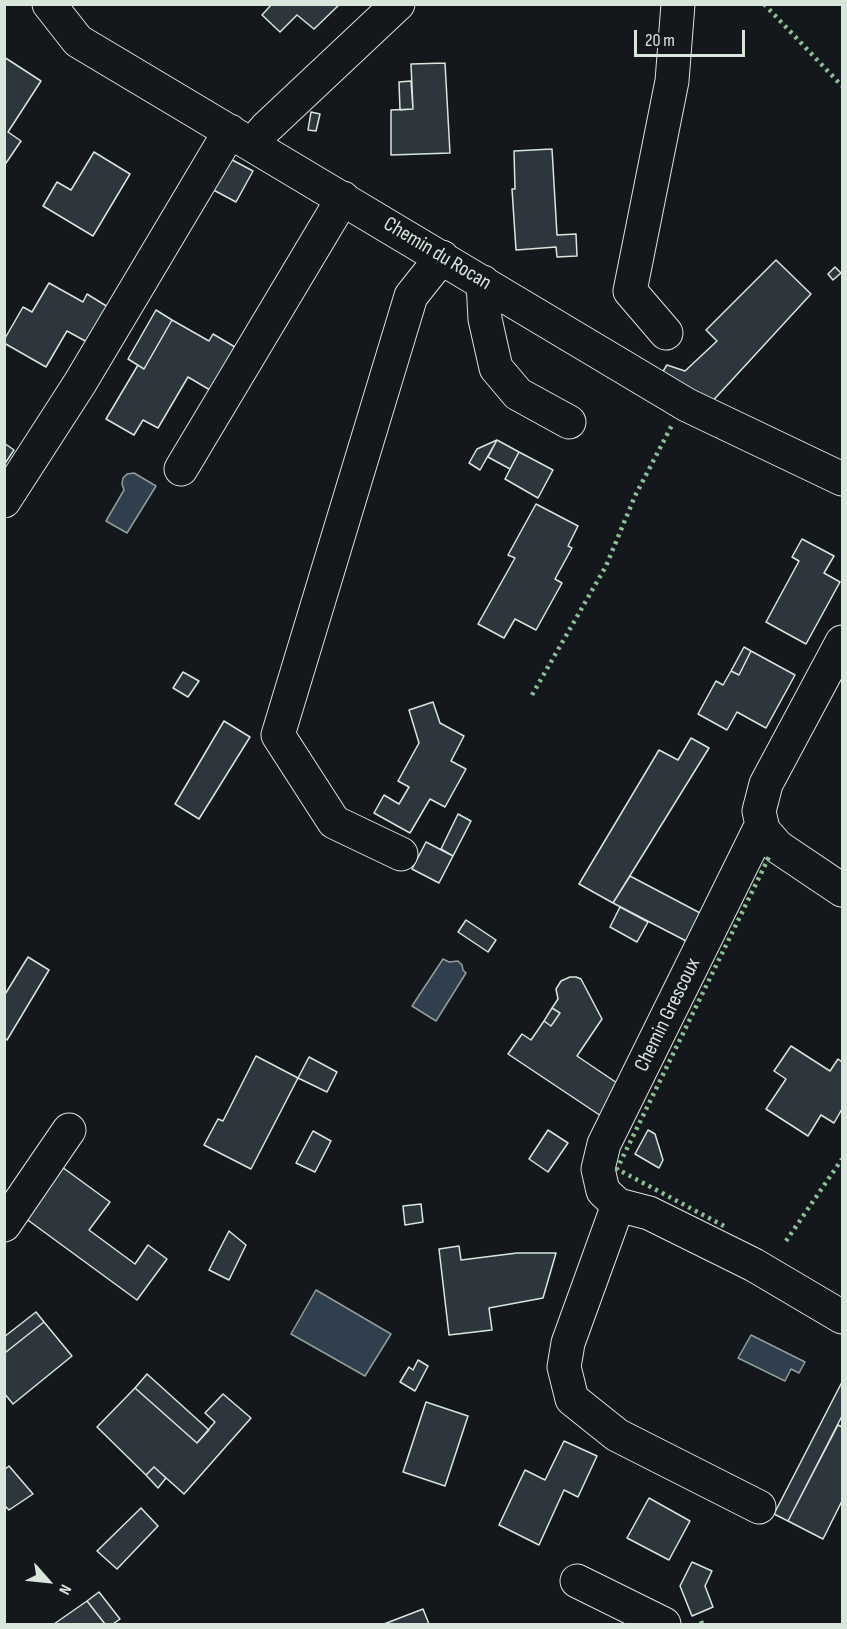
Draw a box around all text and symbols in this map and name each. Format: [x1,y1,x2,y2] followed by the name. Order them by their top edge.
[637,18,748,56] scale bar
[645,30,675,51] text: 20 m
[378,212,496,296] street label: Chemin du Rocan
[630,954,706,1076] street label: Chemin Grescoux
[18,1551,78,1611] north arrow
[54,1581,75,1598] text: N

